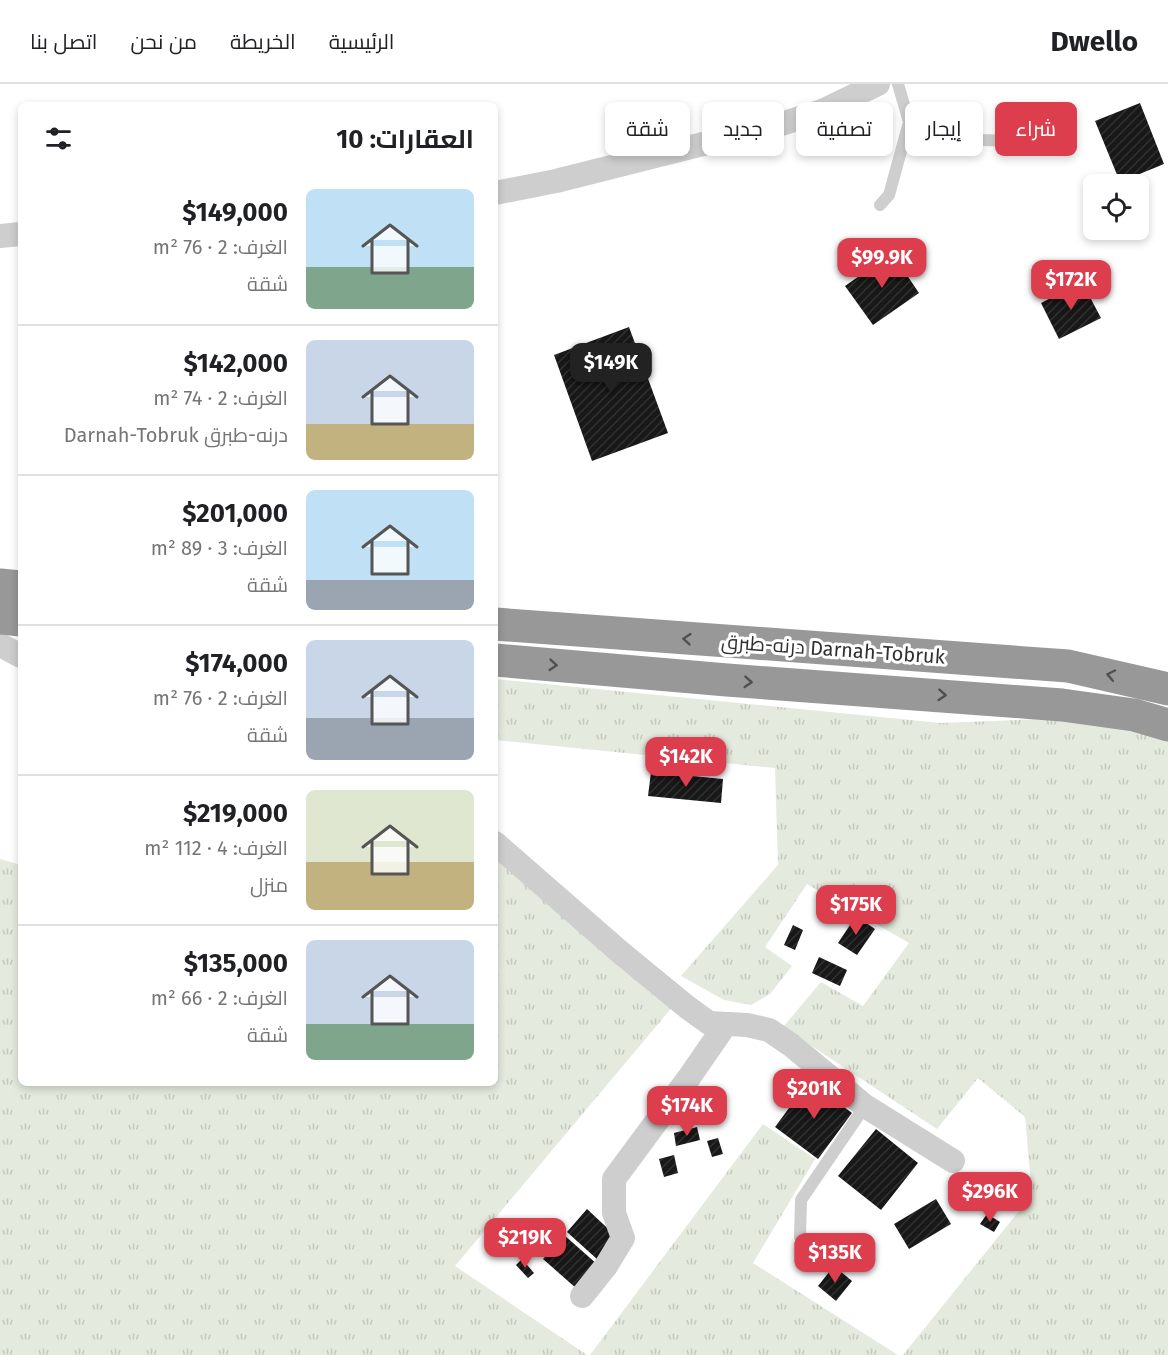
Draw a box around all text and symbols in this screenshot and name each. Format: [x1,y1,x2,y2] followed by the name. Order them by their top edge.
[1050,25,1138,58] text: Dwello
[30,29,97,55] text: اتصل بنا
[130,29,197,55] text: من نحن
[230,29,296,55] text: الخريطة
[329,29,395,55] text: الرئيسية
[605,102,690,156] chip: شقة
[702,102,784,156] chip: جديد
[796,102,893,156] chip: تصفية
[905,102,983,156] chip: إيجار
[995,102,1077,156] chip: شراء
[42,122,75,155] icon: filters
[336,124,474,155] text: العقارات: 10
[1083,174,1149,240] map controls
[1083,174,1149,240] button: locate
[182,197,288,228] text: $149,000
[354,213,426,285] icon: home
[153,235,288,259] text: الغرف: 2 · 76 m²
[833,238,931,289] pin: $99.9K
[851,245,913,269] text: $99.9K
[1029,260,1113,311] pin: $172K
[1045,267,1097,291] text: $172K
[247,272,288,296] text: شقة
[569,343,653,394] pin: $149K
[183,348,288,379] text: $142,000
[584,350,638,374] text: $149K
[354,364,426,436] icon: home
[153,386,288,410] text: الغرف: 2 · 74 m²
[64,423,288,447] text: درنه-طبرق Darnah-Tobruk
[182,498,288,529] text: $201,000
[354,514,426,586] icon: home
[151,536,288,560] text: الغرف: 3 · 89 m²
[247,573,288,597] text: شقة
[720,629,946,670] street label: درنه-طبرق Darnah-Tobruk
[682,633,692,646] one-way arrow
[185,648,288,679] text: $174,000
[549,659,558,672] one-way arrow
[354,664,426,736] icon: home
[1106,670,1116,683] one-way arrow
[743,675,752,688] one-way arrow
[153,686,288,710] text: الغرف: 2 · 76 m²
[938,688,947,701] one-way arrow
[247,723,288,747] text: شقة
[644,737,728,788] pin: $142K
[659,744,713,768] text: $142K
[183,798,288,829] text: $219,000
[354,814,426,886] icon: home
[144,836,288,860] text: الغرف: 4 · 112 m²
[250,873,288,897] text: منزل
[814,885,898,936] pin: $175K
[830,892,882,916] text: $175K
[184,948,288,979] text: $135,000
[354,964,426,1036] icon: home
[151,986,288,1010] text: الغرف: 2 · 66 m²
[247,1023,288,1047] text: شقة
[772,1069,856,1120] pin: $201K
[787,1076,841,1100] text: $201K
[645,1086,729,1137] pin: $174K
[661,1093,713,1117] text: $174K
[948,1172,1032,1223] pin: $296K
[962,1179,1018,1203] text: $296K
[483,1218,567,1269] pin: $219K
[498,1225,552,1249] text: $219K
[793,1233,877,1284] pin: $135K
[808,1240,862,1264] text: $135K

